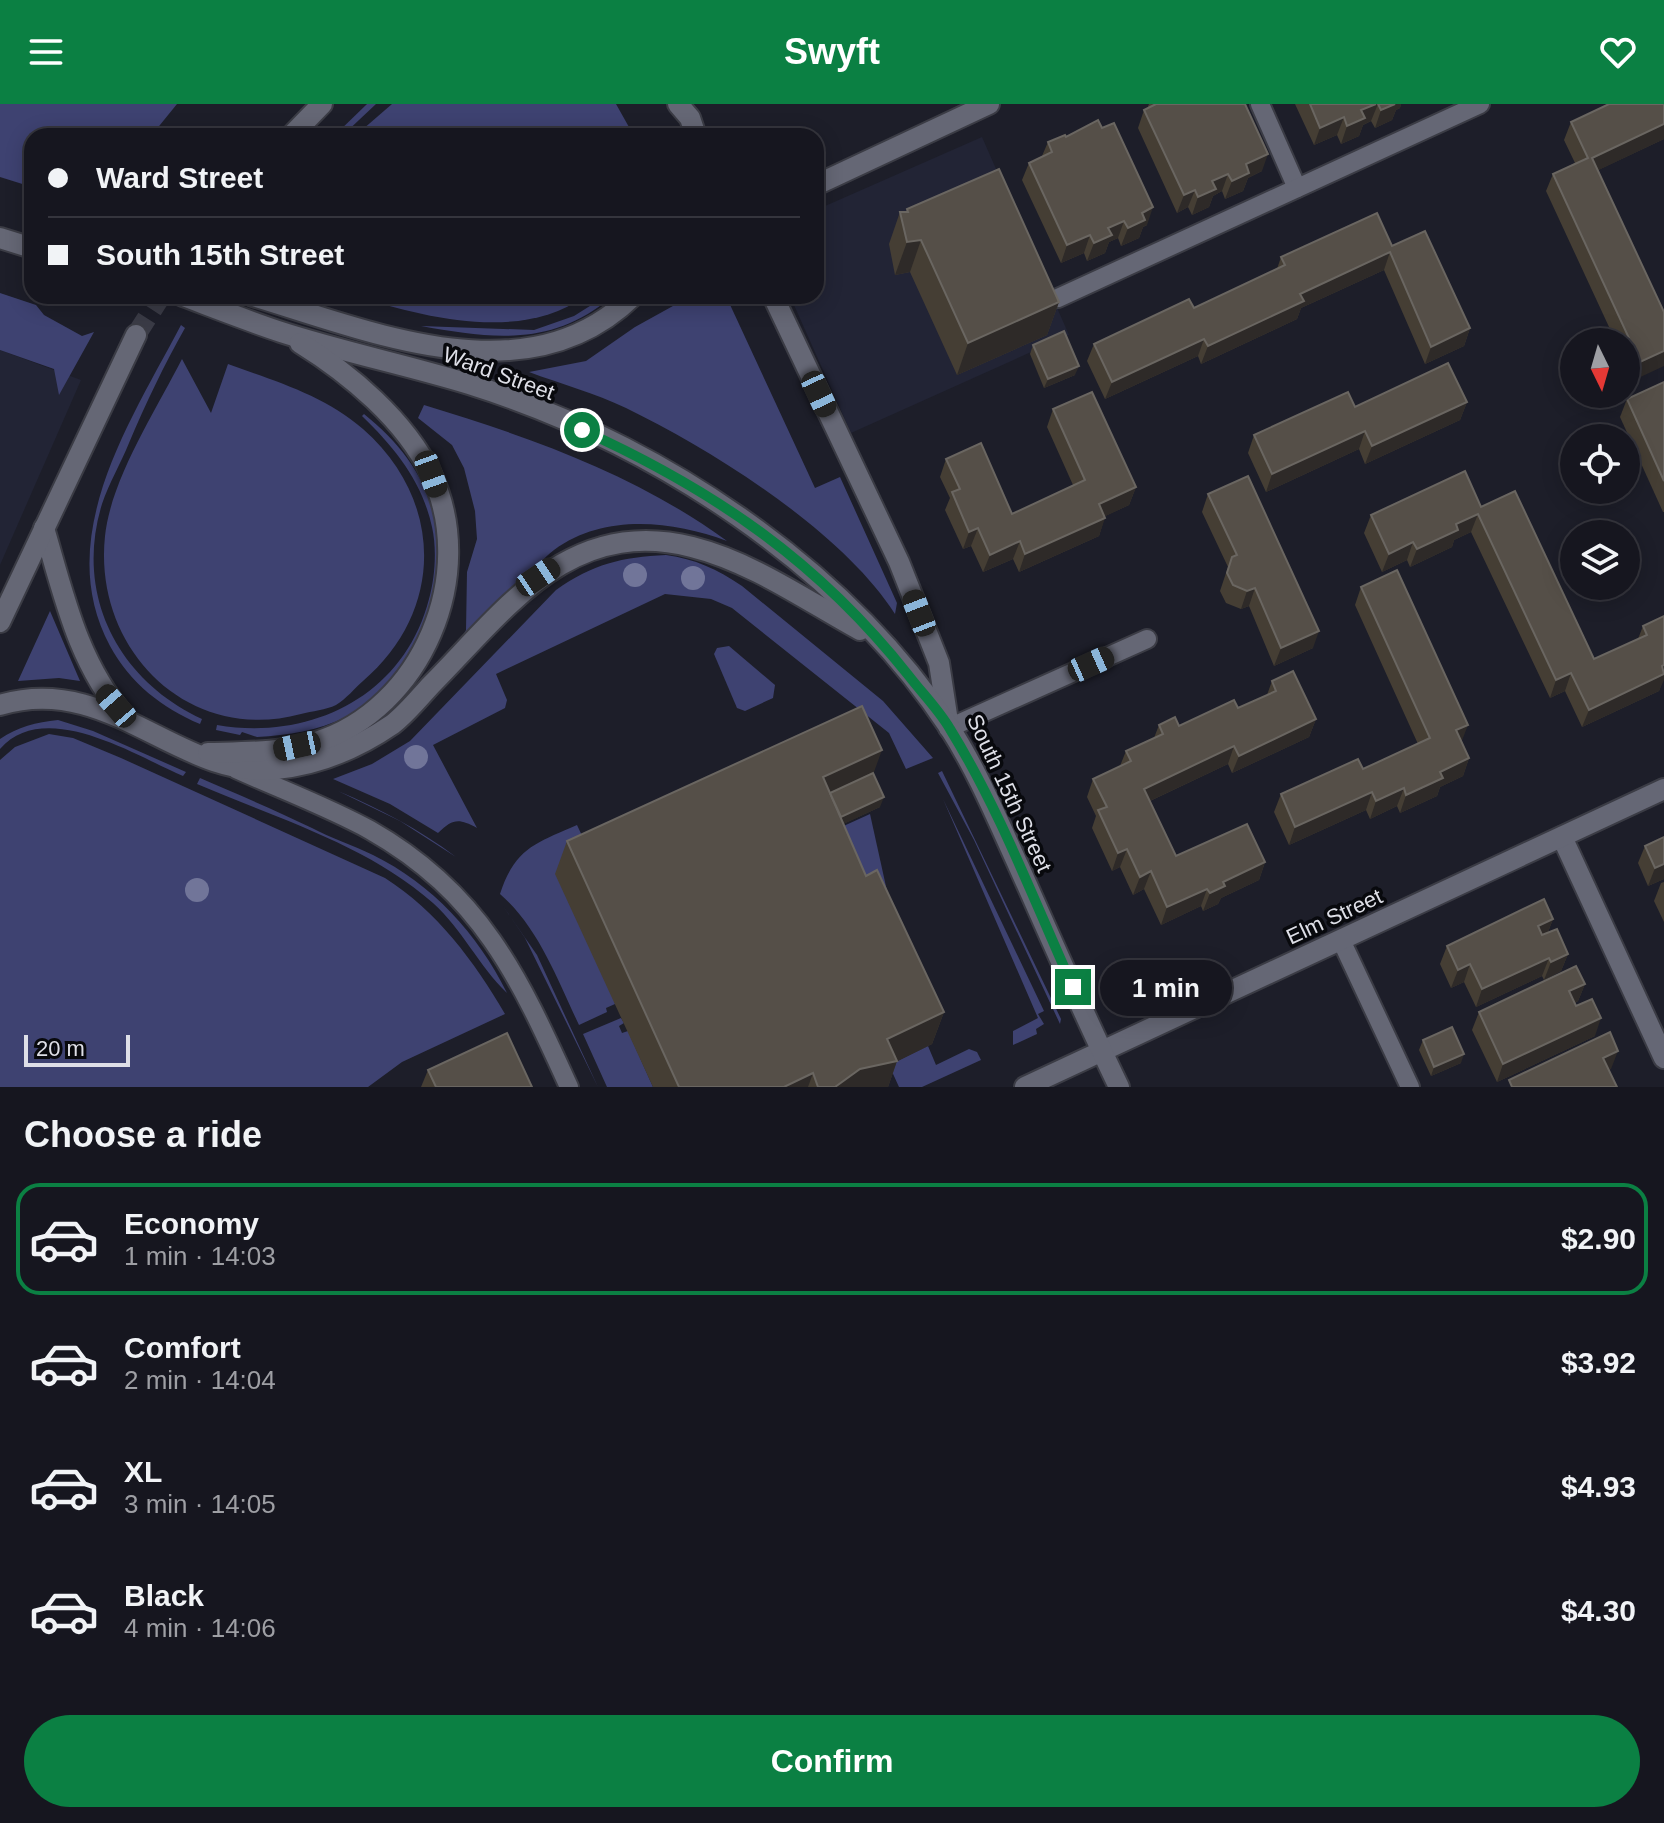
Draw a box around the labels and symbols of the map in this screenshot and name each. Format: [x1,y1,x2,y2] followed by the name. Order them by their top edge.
[1560,328,1640,408] north arrow
[440,342,558,405] street label: Ward Street
[798,367,840,421] car
[564,412,600,448] route start
[412,447,450,501] car
[511,554,565,600] car
[899,586,939,640] car
[1064,643,1118,685] car
[91,680,141,732] car
[962,710,1057,876] street label: South 15th Street
[271,729,323,763] car
[1282,883,1386,949] street label: Elm Street
[1101,959,1233,1015] callout: 1 min
[1055,969,1091,1005] route end
[24,1031,130,1067] scale bar

